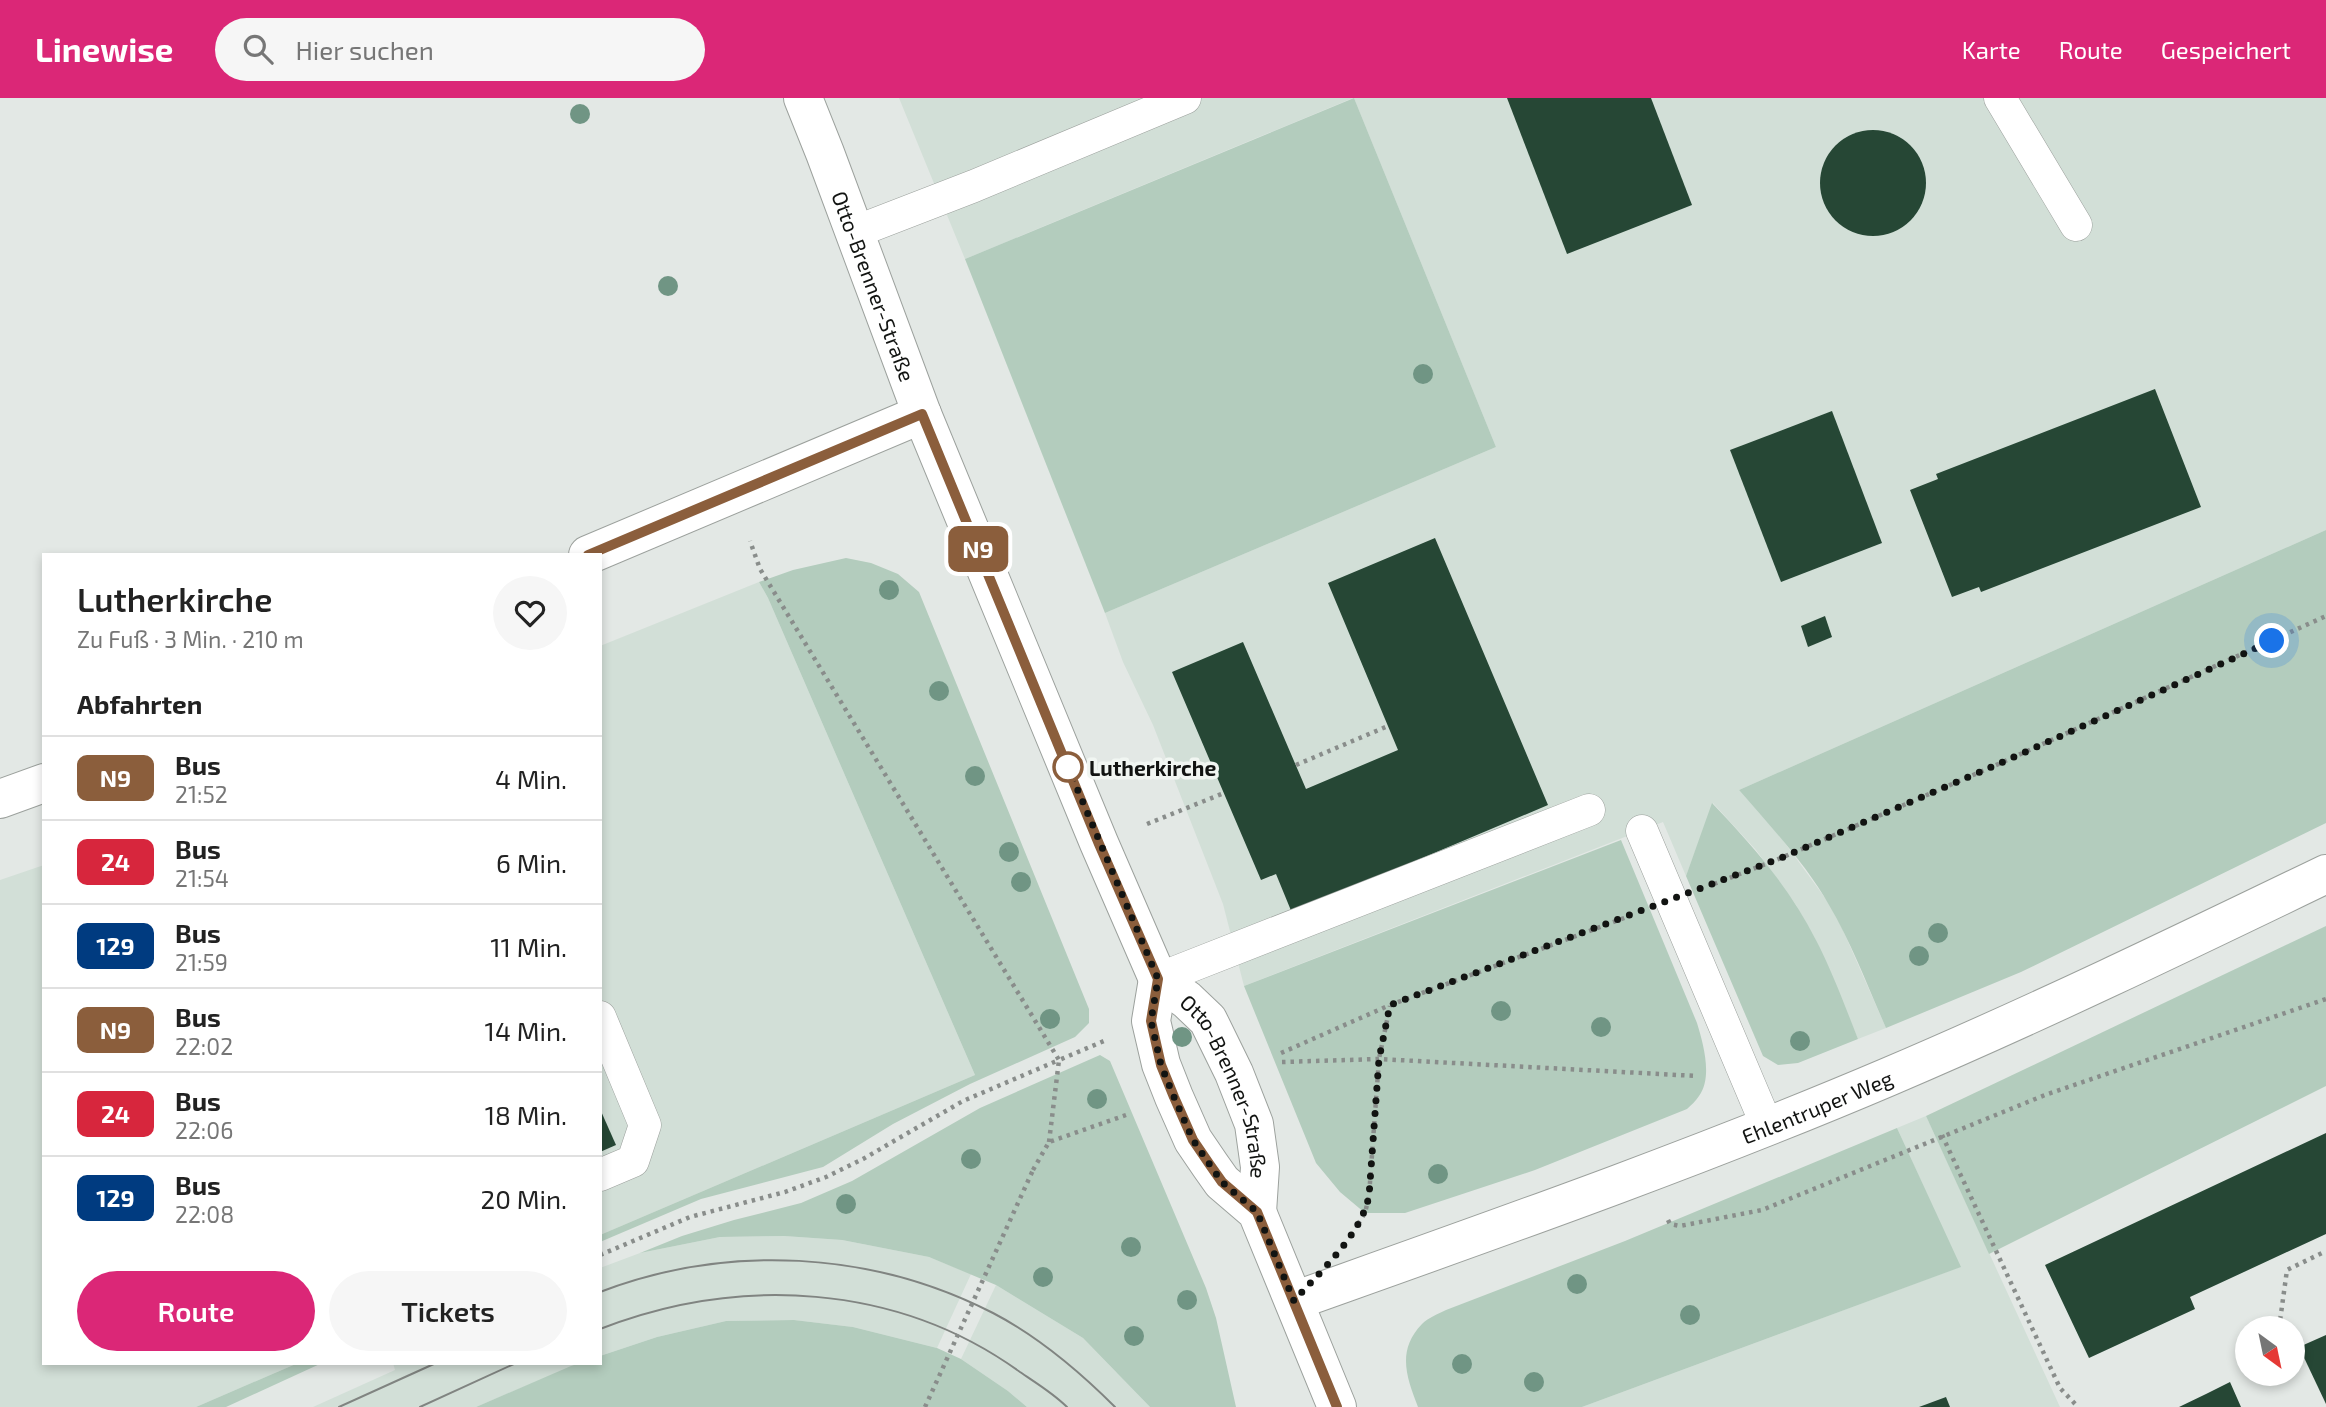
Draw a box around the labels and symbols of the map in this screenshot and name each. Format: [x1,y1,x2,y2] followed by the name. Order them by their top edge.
[828,187,921,385] street label: Otto-Brenner-Straße
[946,526,1010,572] line badge: N9
[2254,623,2289,658] your location
[1053,752,1083,782] marker: Lutherkirche
[1089,755,1216,780] place label: Lutherkirche
[1176,989,1272,1179] street label: Otto-Brenner-Straße
[1738,1064,1896,1148] street label: Ehlentruper Weg
[2235,1316,2305,1386] north arrow

